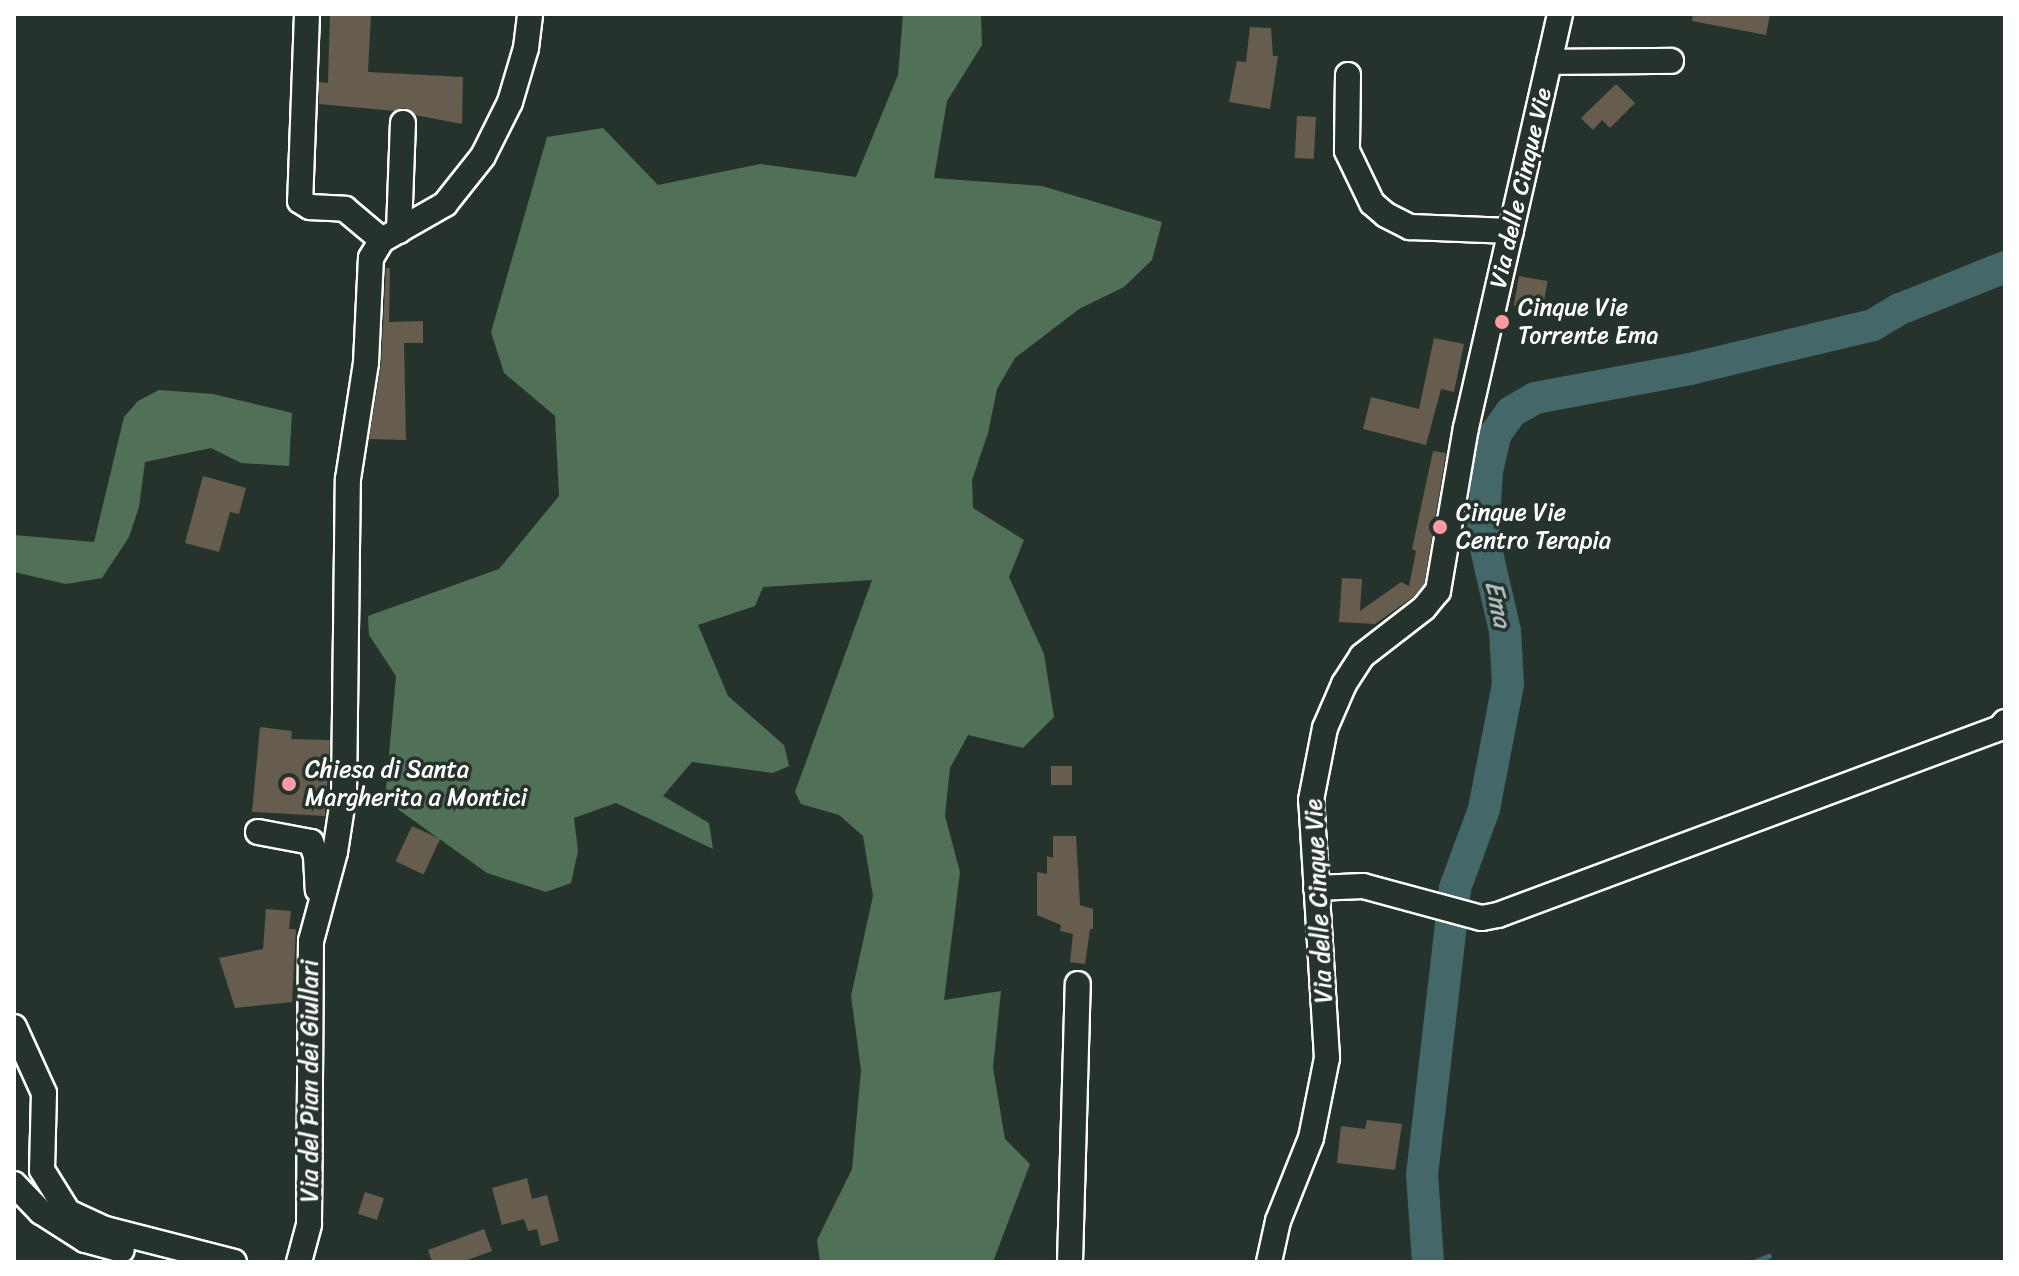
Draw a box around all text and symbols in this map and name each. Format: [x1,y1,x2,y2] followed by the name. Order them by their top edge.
[1484,84,1558,292] street label: Via delle Cinque Vie
[1518,294,1659,350] place label: Cinque Vie Torrente Ema
[1493,313,1511,331] marker: Cinque Vie Torrente Ema
[1456,499,1612,555] place label: Cinque Vie Centro Terapia
[1431,518,1449,536] marker: Cinque Vie Centro Terapia
[1478,578,1518,630] water label: Ema
[305,756,527,812] place label: Chiesa di Santa Margherita a Montici
[280,775,298,793] marker: Chiesa di Santa Margherita a Montici
[1299,797,1339,1005] street label: Via delle Cinque Vie
[296,959,324,1203] street label: Via del Pian dei Giullari

